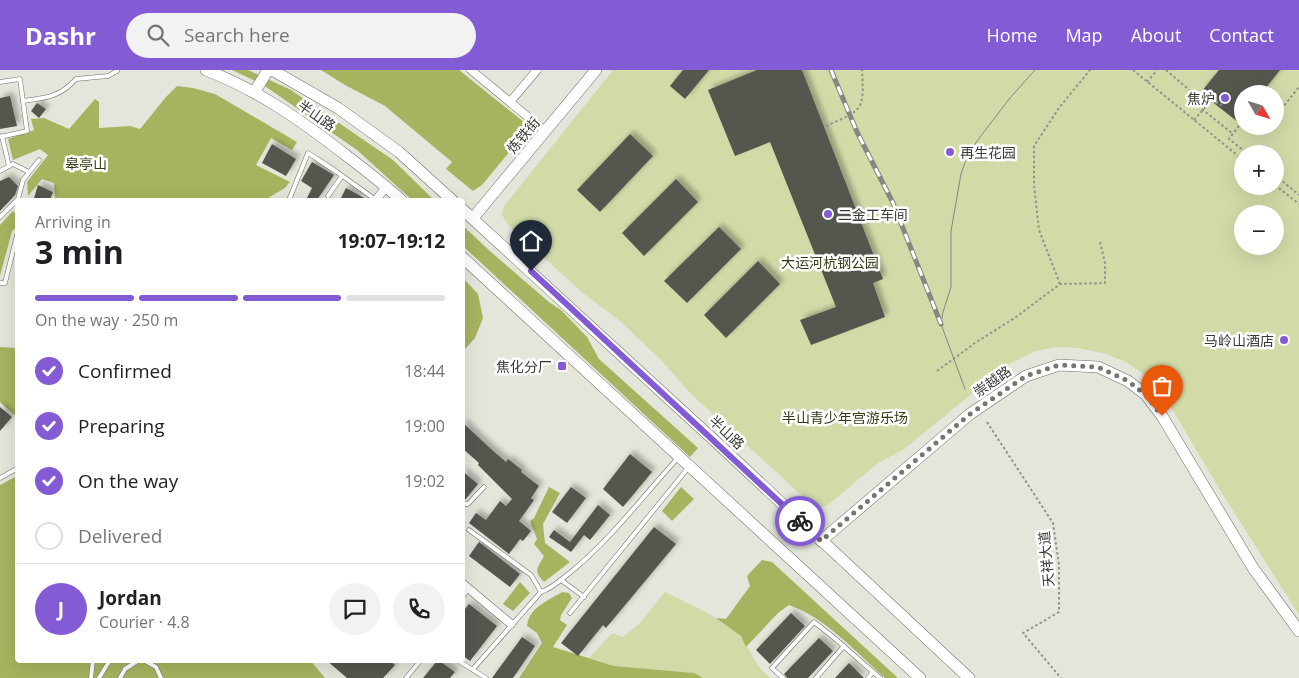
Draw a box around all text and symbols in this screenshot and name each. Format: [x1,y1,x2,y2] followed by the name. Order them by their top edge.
[126,13,476,58] search box
[25,19,96,52] text: Dashr
[144,21,172,49] icon: search
[184,22,290,48] text: Search here
[987,23,1037,47] text: Home
[1065,23,1103,47] text: Map
[1131,23,1181,47] text: About
[1209,23,1274,47] text: Contact
[1234,85,1284,135] north arrow
[1234,85,1284,255] map controls
[1187,89,1215,108] place label: 焦炉
[1219,92,1231,104] marker: 焦炉
[294,95,340,135] street label: 半山路
[502,113,544,157] street label: 炼铁街
[960,143,1016,162] place label: 再生花园
[1234,145,1284,195] button: +
[944,146,956,158] marker: 再生花园
[65,154,107,173] park label: 皋亭山
[838,205,908,224] place label: 二金工车间
[1234,205,1284,255] button: −
[822,208,834,220] marker: 二金工车间
[35,211,111,233] text: Arriving in
[510,220,552,271] pin
[517,227,545,255] icon: home
[338,228,445,254] text: 19:07–19:12
[35,230,124,273] text: 3 min
[781,253,879,272] park label: 大运河杭钢公园
[35,309,178,331] text: On the way · 250 m
[1204,331,1274,350] place label: 马岭山酒店
[1278,334,1290,346] marker: 马岭山酒店
[35,357,63,385] icon: check
[496,357,552,376] place label: 焦化分厂
[78,358,172,384] text: Confirmed
[404,360,445,382] text: 18:44
[556,360,568,372] marker: 焦化分厂
[969,361,1015,401] street label: 崇越路
[1141,365,1183,416] pin
[1148,372,1176,400] icon: bag
[782,408,908,427] park label: 半山青少年宫游乐场
[705,411,749,453] street label: 半山路
[35,412,63,440] icon: check
[78,413,165,439] text: Preparing
[404,415,445,437] text: 19:00
[35,467,63,495] icon: check
[78,468,178,494] text: On the way
[404,470,445,492] text: 19:02
[775,496,825,546] courier
[786,507,814,535] icon: bike
[78,523,162,549] text: Delivered
[1034,530,1058,588] street label: 天祥大道
[329,583,381,635] button: chat
[393,583,445,635] button: phone
[99,585,162,611] text: Jordan
[58,596,64,622] text: J
[99,611,190,633] text: Courier · 4.8

